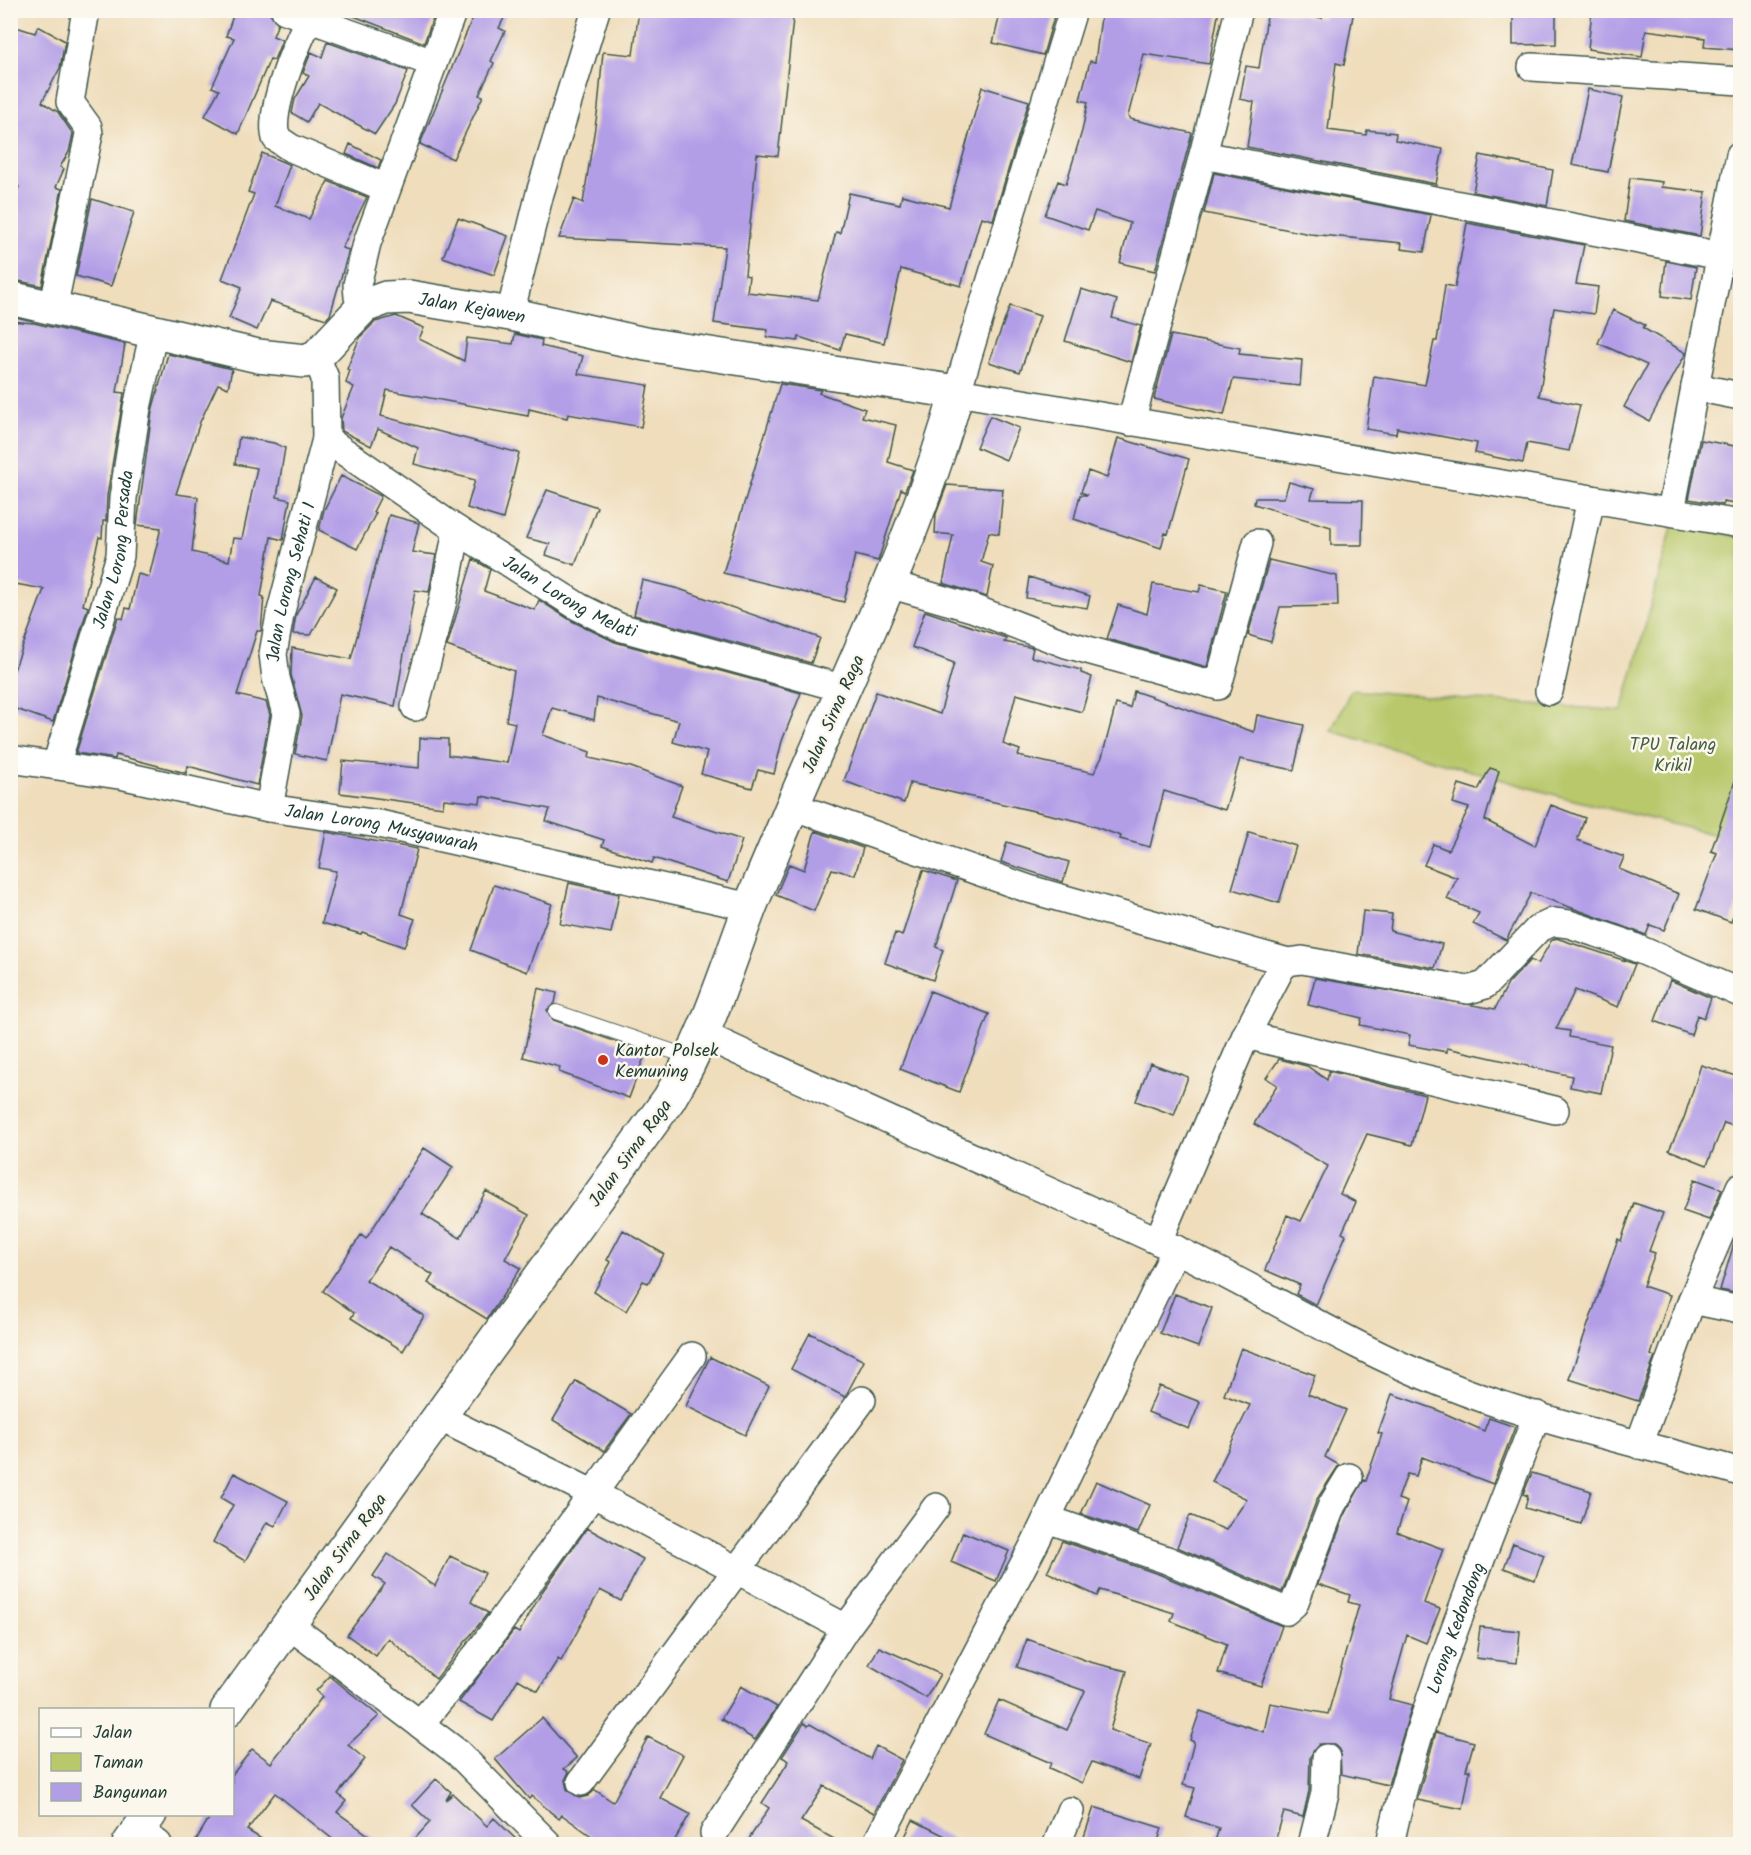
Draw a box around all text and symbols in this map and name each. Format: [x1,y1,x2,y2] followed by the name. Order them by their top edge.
[416,286,528,333] street label: Jalan Kejawen
[86,468,143,633] street label: Jalan Lorong Persada
[260,499,325,664] street label: Jalan Lorong Sehati 1
[496,549,640,647] street label: Jalan Lorong Melati
[795,650,874,779] street label: Jalan Sirna Raga
[1630,731,1716,781] park label: TPU Talang Krikil
[283,797,481,862] street label: Jalan Lorong Musyawarah
[615,1037,719,1087] place label: Kantor Polsek Kemuning
[596,1053,610,1067] marker: Kantor Polsek Kemuning
[582,1094,680,1214] street label: Jalan Sirna Raga
[297,1488,395,1608] street label: Jalan Sirna Raga
[1420,1558,1494,1698] street label: Lorong Kedondong
[39,1708,234,1816] legend
[93,1719,132,1748] text: Jalan
[93,1749,143,1778] text: Taman
[93,1779,167,1808] text: Bangunan

